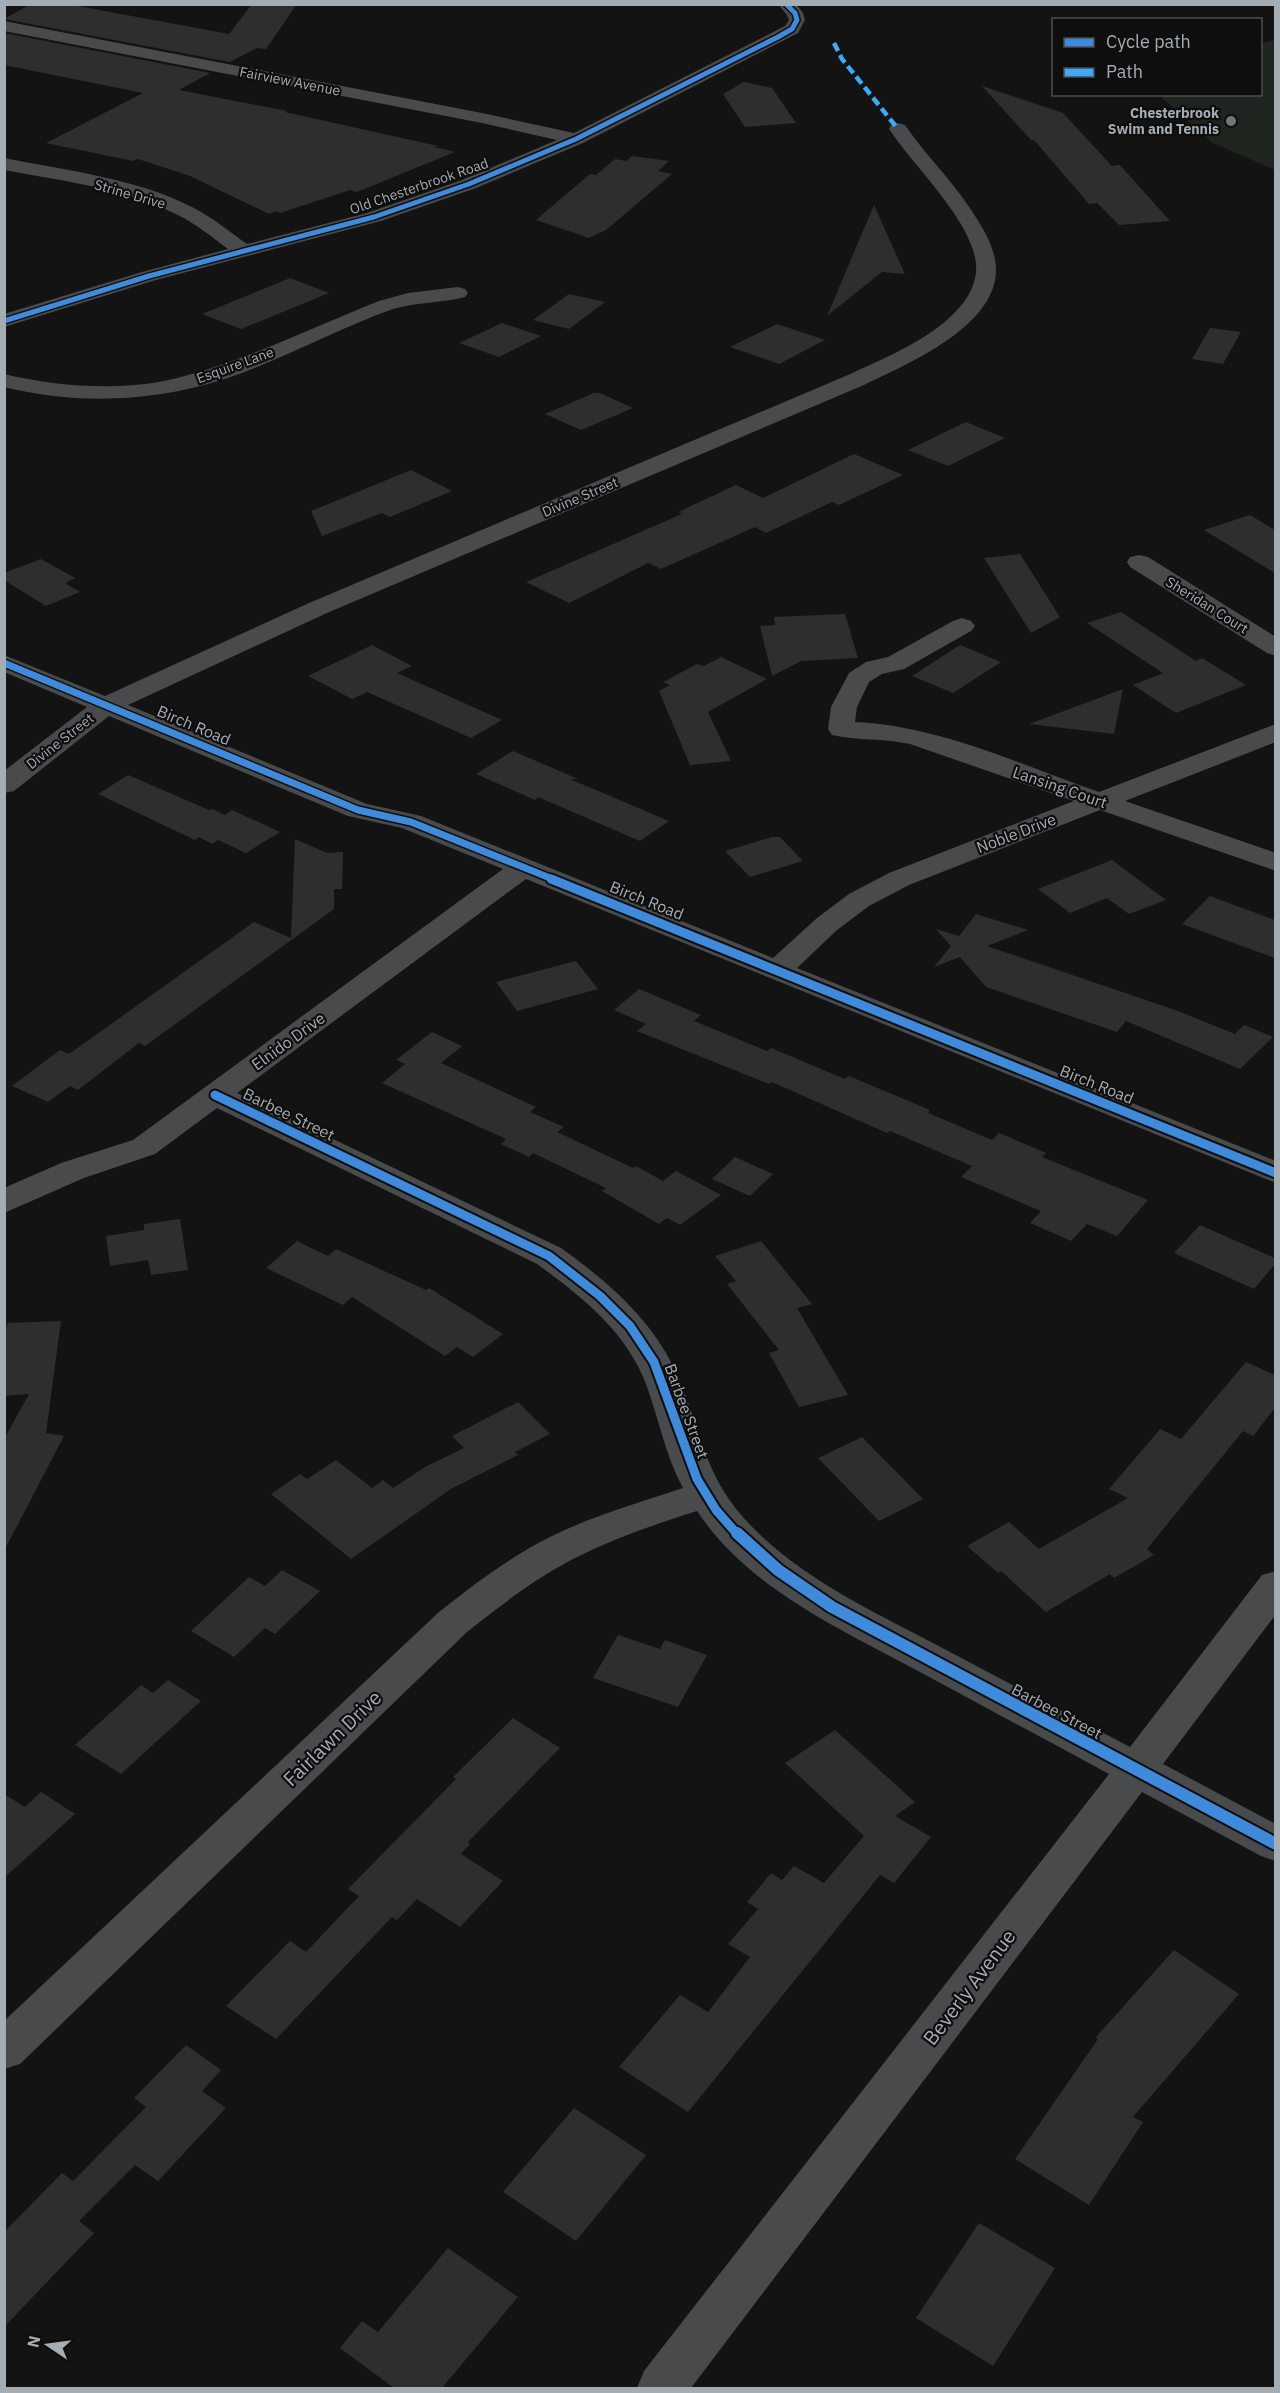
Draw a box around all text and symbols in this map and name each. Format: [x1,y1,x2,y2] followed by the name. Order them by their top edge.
[1052,18,1262,96] legend
[1106,30,1191,53] text: Cycle path
[1106,60,1143,83] text: Path
[238,62,342,100] street label: Fairview Avenue
[1108,104,1220,138] place label: Chesterbrook Swim and Tennis
[1224,114,1238,128] marker: Chesterbrook Swim and Tennis
[347,154,491,218] street label: Old Chesterbrook Road
[92,175,168,213] street label: Strine Drive
[194,343,276,387] street label: Esquire Lane
[539,473,621,521] street label: Divine Street
[1162,572,1252,638] street label: Sheridan Court
[154,701,234,749] street label: Birch Road
[23,709,97,773] street label: Divine Street
[1010,762,1110,812] street label: Lansing Court
[973,809,1059,857] street label: Noble Drive
[607,876,687,924] street label: Birch Road
[247,1008,329,1074] street label: Elnido Drive
[1057,1060,1137,1108] street label: Birch Road
[240,1083,338,1145] street label: Barbee Street
[661,1361,713,1461] street label: Barbee Street
[1008,1679,1106,1743] street label: Barbee Street
[277,1684,387,1792] street label: Fairlawn Drive
[917,1924,1021,2050] street label: Beverly Avenue
[18,2315,78,2375] north arrow
[22,2334,44,2350] text: N

